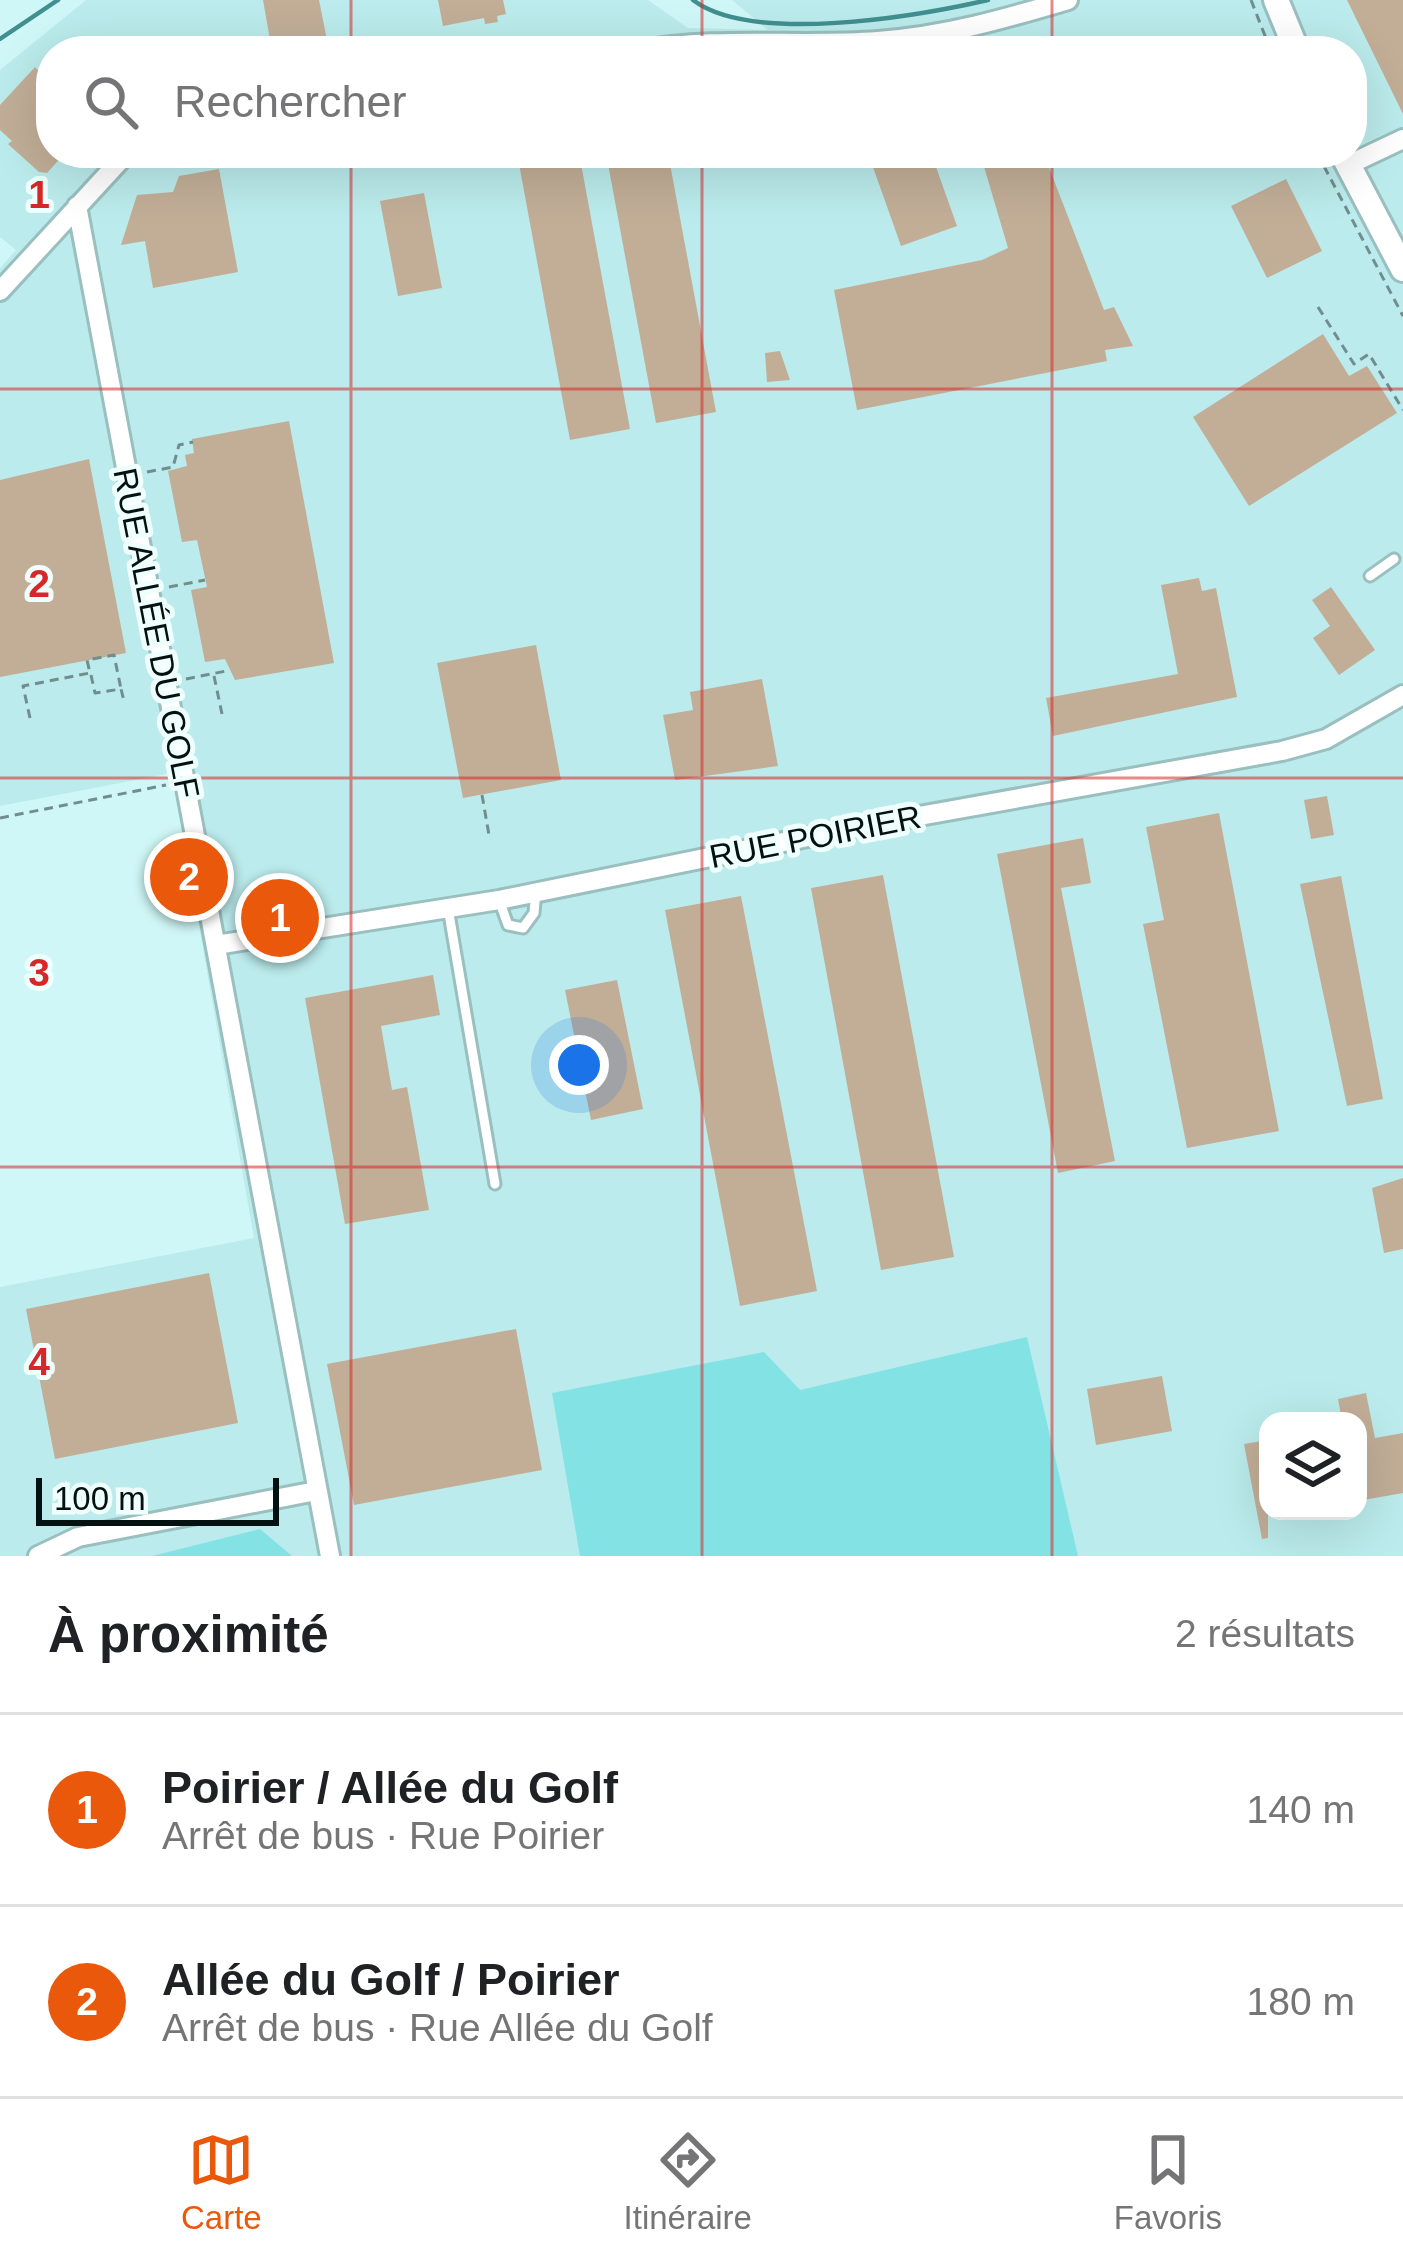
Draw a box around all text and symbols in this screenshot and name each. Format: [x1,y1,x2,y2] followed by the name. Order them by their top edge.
[36,36,1367,168] search box
[78,69,144,135] icon: search
[174,76,407,127] text: Rechercher
[28,173,50,216] text: 1
[106,465,207,801] street label: RUE ALLÉE DU GOLF
[28,562,50,605] text: 2
[706,798,924,875] street label: RUE POIRIER
[150,832,228,922] pin: 2
[241,873,319,963] pin: 1
[28,951,50,994] text: 3
[549,1035,609,1095] your location
[28,1340,50,1383] text: 4
[1259,1412,1367,1520] map controls
[1259,1412,1367,1520] button: layers
[36,1472,279,1525] scale bar
[54,1480,146,1517] text: 100 m
[48,1606,329,1663] text: À proximité
[1175,1612,1355,1655] text: 2 résultats
[162,1762,618,1813] text: Poirier / Allée du Golf
[76,1788,98,1831] text: 1
[1247,1788,1355,1831] text: 140 m
[162,1814,604,1857] text: Arrêt de bus · Rue Poirier
[162,1954,620,2005] text: Allée du Golf / Poirier
[76,1980,98,2023] text: 2
[1247,1980,1355,2023] text: 180 m
[162,2006,713,2049] text: Arrêt de bus · Rue Allée du Golf
[181,2127,262,2237] tab: Carte
[624,2127,752,2237] tab: Itinéraire
[1114,2127,1222,2237] tab: Favoris

